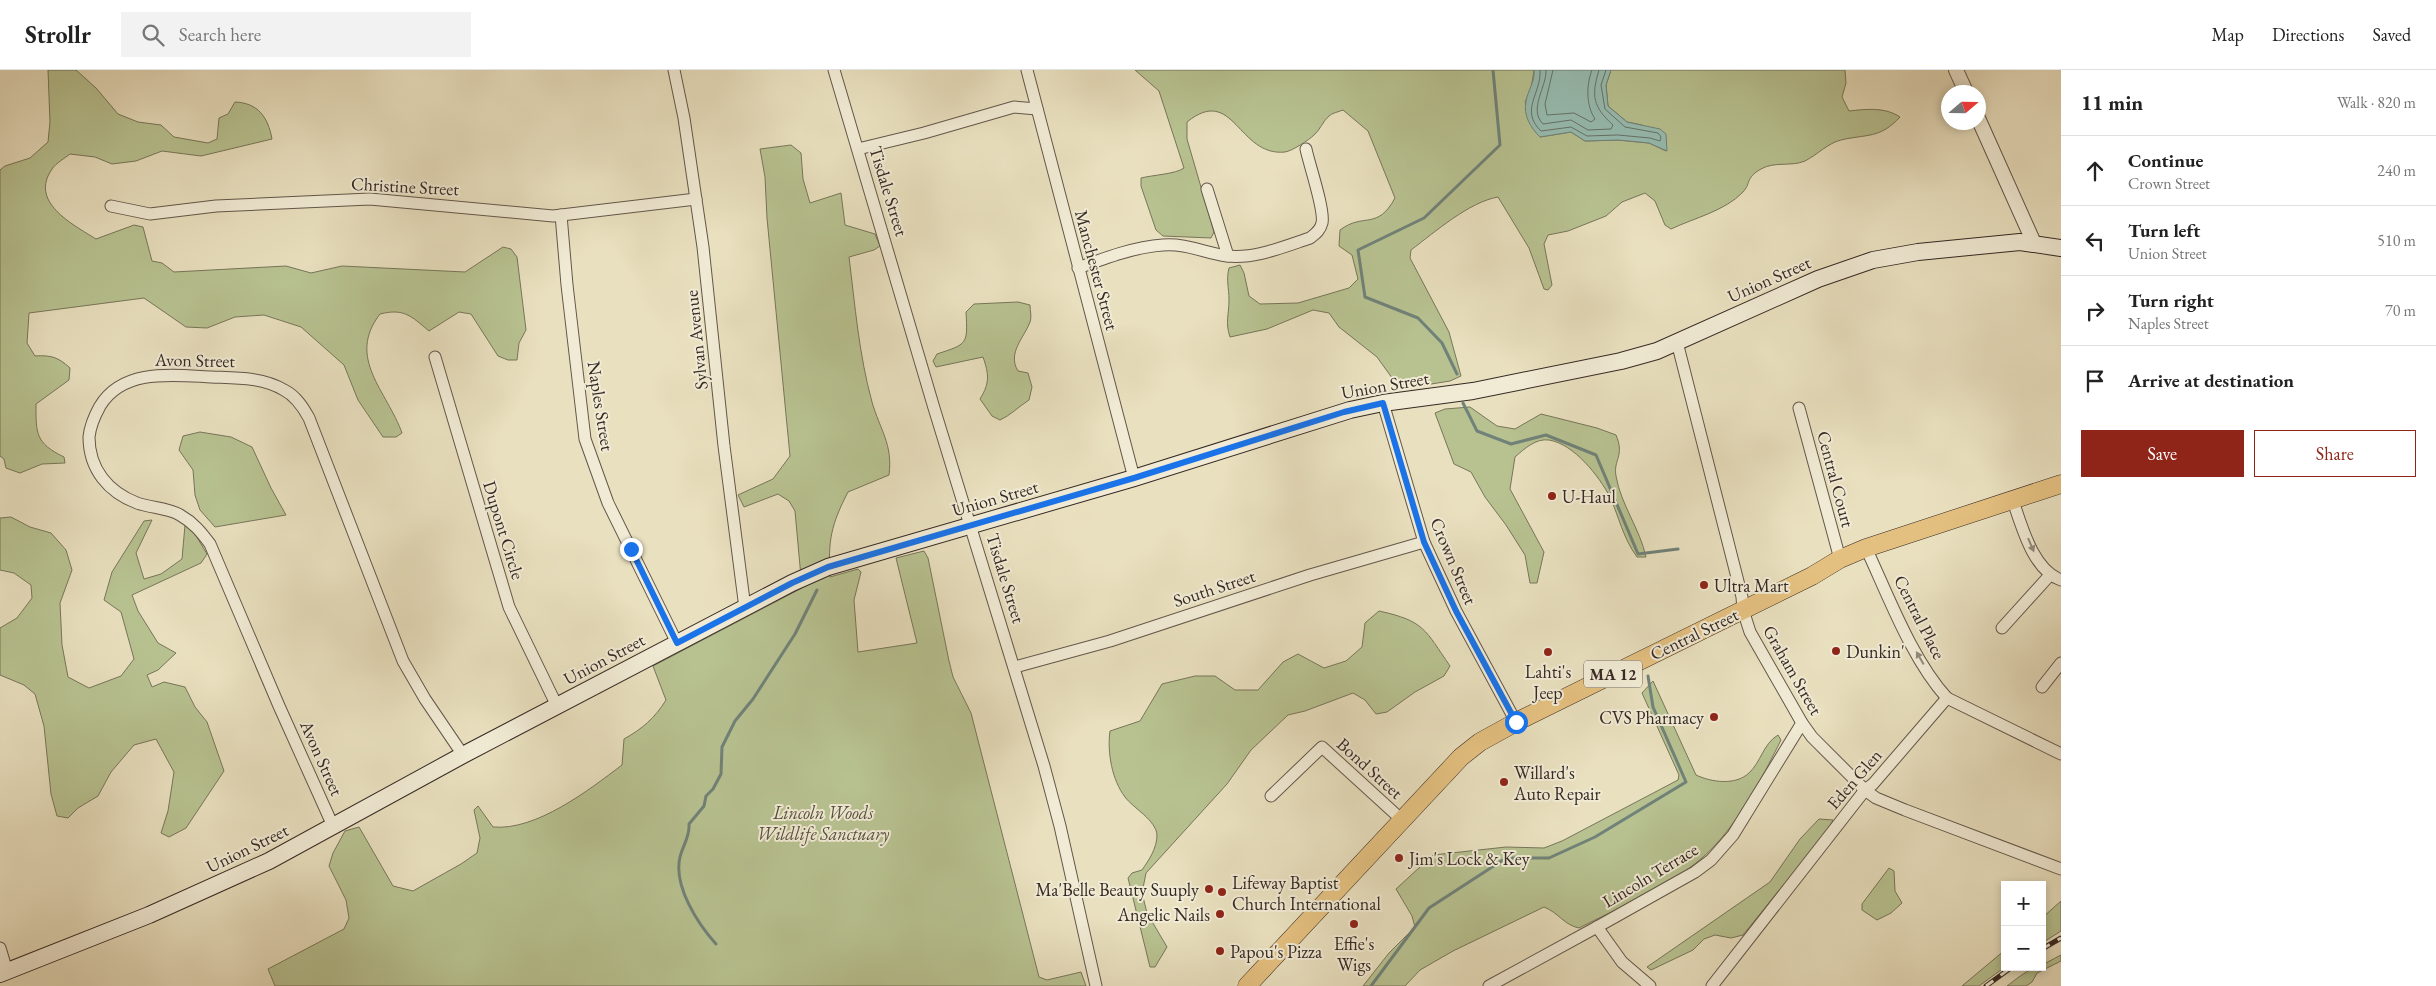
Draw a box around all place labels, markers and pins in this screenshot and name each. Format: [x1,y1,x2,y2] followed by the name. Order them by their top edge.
[1562,485,1616,508] place label: U-Haul
[1546,490,1558,502] marker: U-Haul
[1714,574,1789,597] place label: Ultra Mart
[1698,579,1710,591] marker: Ultra Mart
[1846,640,1905,663] place label: Dunkin'
[1830,645,1842,657] marker: Dunkin'
[1542,646,1554,658] marker: Lahti's Jeep
[1525,660,1571,704] place label: Lahti's Jeep
[1599,706,1704,729] place label: CVS Pharmacy
[1708,711,1720,723] marker: CVS Pharmacy
[1513,761,1601,805] place label: Willard's Auto Repair
[1498,776,1510,788] marker: Willard's Auto Repair
[1407,847,1530,870] place label: Jim's Lock & Key
[1393,852,1405,864] marker: Jim's Lock & Key
[1232,871,1381,915] place label: Lifeway Baptist Church International
[1036,878,1199,901] place label: Ma'Belle Beauty Suuply
[1203,883,1215,895] marker: Ma'Belle Beauty Suuply
[1216,886,1228,898] marker: Lifeway Baptist Church International
[1117,903,1210,926] place label: Angelic Nails
[1214,908,1226,920] marker: Angelic Nails
[1348,918,1360,930] marker: Effie's Wigs
[1334,932,1374,976] place label: Effie's Wigs
[1230,940,1323,963] place label: Papou's Pizza
[1214,945,1226,957] marker: Papou's Pizza

